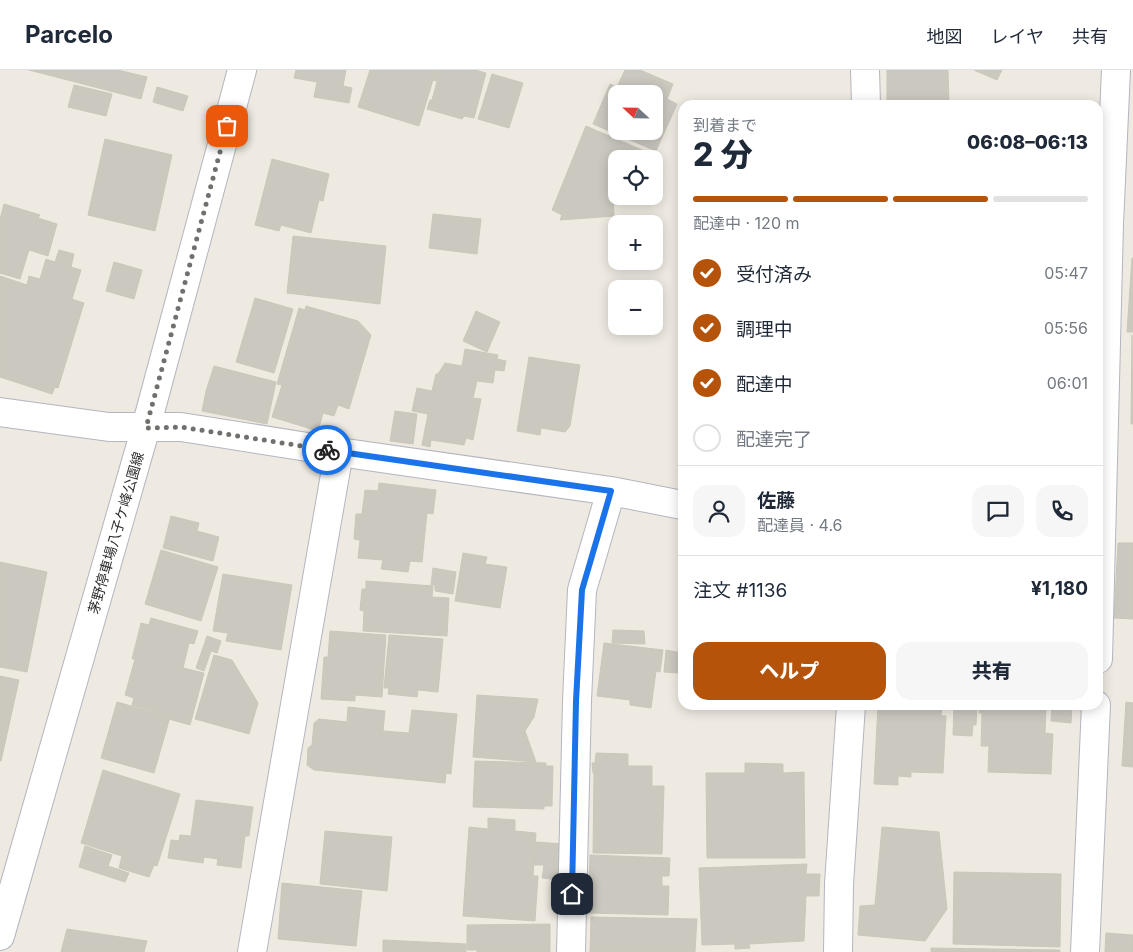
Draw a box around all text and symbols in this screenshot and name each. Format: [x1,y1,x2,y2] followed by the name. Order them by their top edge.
[25,20,113,49] text: Parcelo
[927,26,963,47] text: 地図
[991,26,1044,47] text: レイヤ
[1072,26,1108,47] text: 共有
[608,85,662,140] north arrow
[608,85,663,335] map controls
[206,105,248,147] pin
[213,112,241,140] icon: bag
[693,115,757,135] text: 到着まで
[967,131,1088,154] text: 06:08–06:13
[693,135,752,174] text: 2 分
[608,150,663,205] button: locate
[693,213,800,233] text: 配達中 · 120 m
[608,215,663,270] button: +
[693,259,721,287] icon: check
[736,263,812,286] text: 受付済み
[1044,263,1088,283] text: 05:47
[608,280,663,335] button: −
[693,314,721,342] icon: check
[736,318,793,341] text: 調理中
[1044,318,1088,338] text: 05:56
[693,369,721,397] icon: check
[736,373,793,396] text: 配達中
[1047,373,1088,393] text: 06:01
[302,425,352,475] courier
[736,428,812,451] text: 配達完了
[313,436,341,464] icon: bike
[84,450,147,616] street label: 茅野停車場八子ケ峰公園線
[693,485,745,537] button: person
[972,485,1024,537] button: chat
[1036,485,1088,537] button: phone
[757,489,795,512] text: 佐藤
[757,515,843,535] text: 配達員 · 4.6
[1031,577,1088,600] text: ¥1,180
[693,579,787,602] text: 注文 #1136
[693,642,886,700] button: ヘルプ
[896,642,1088,700] button: 共有
[551,873,593,915] pin
[558,880,586,908] icon: home

